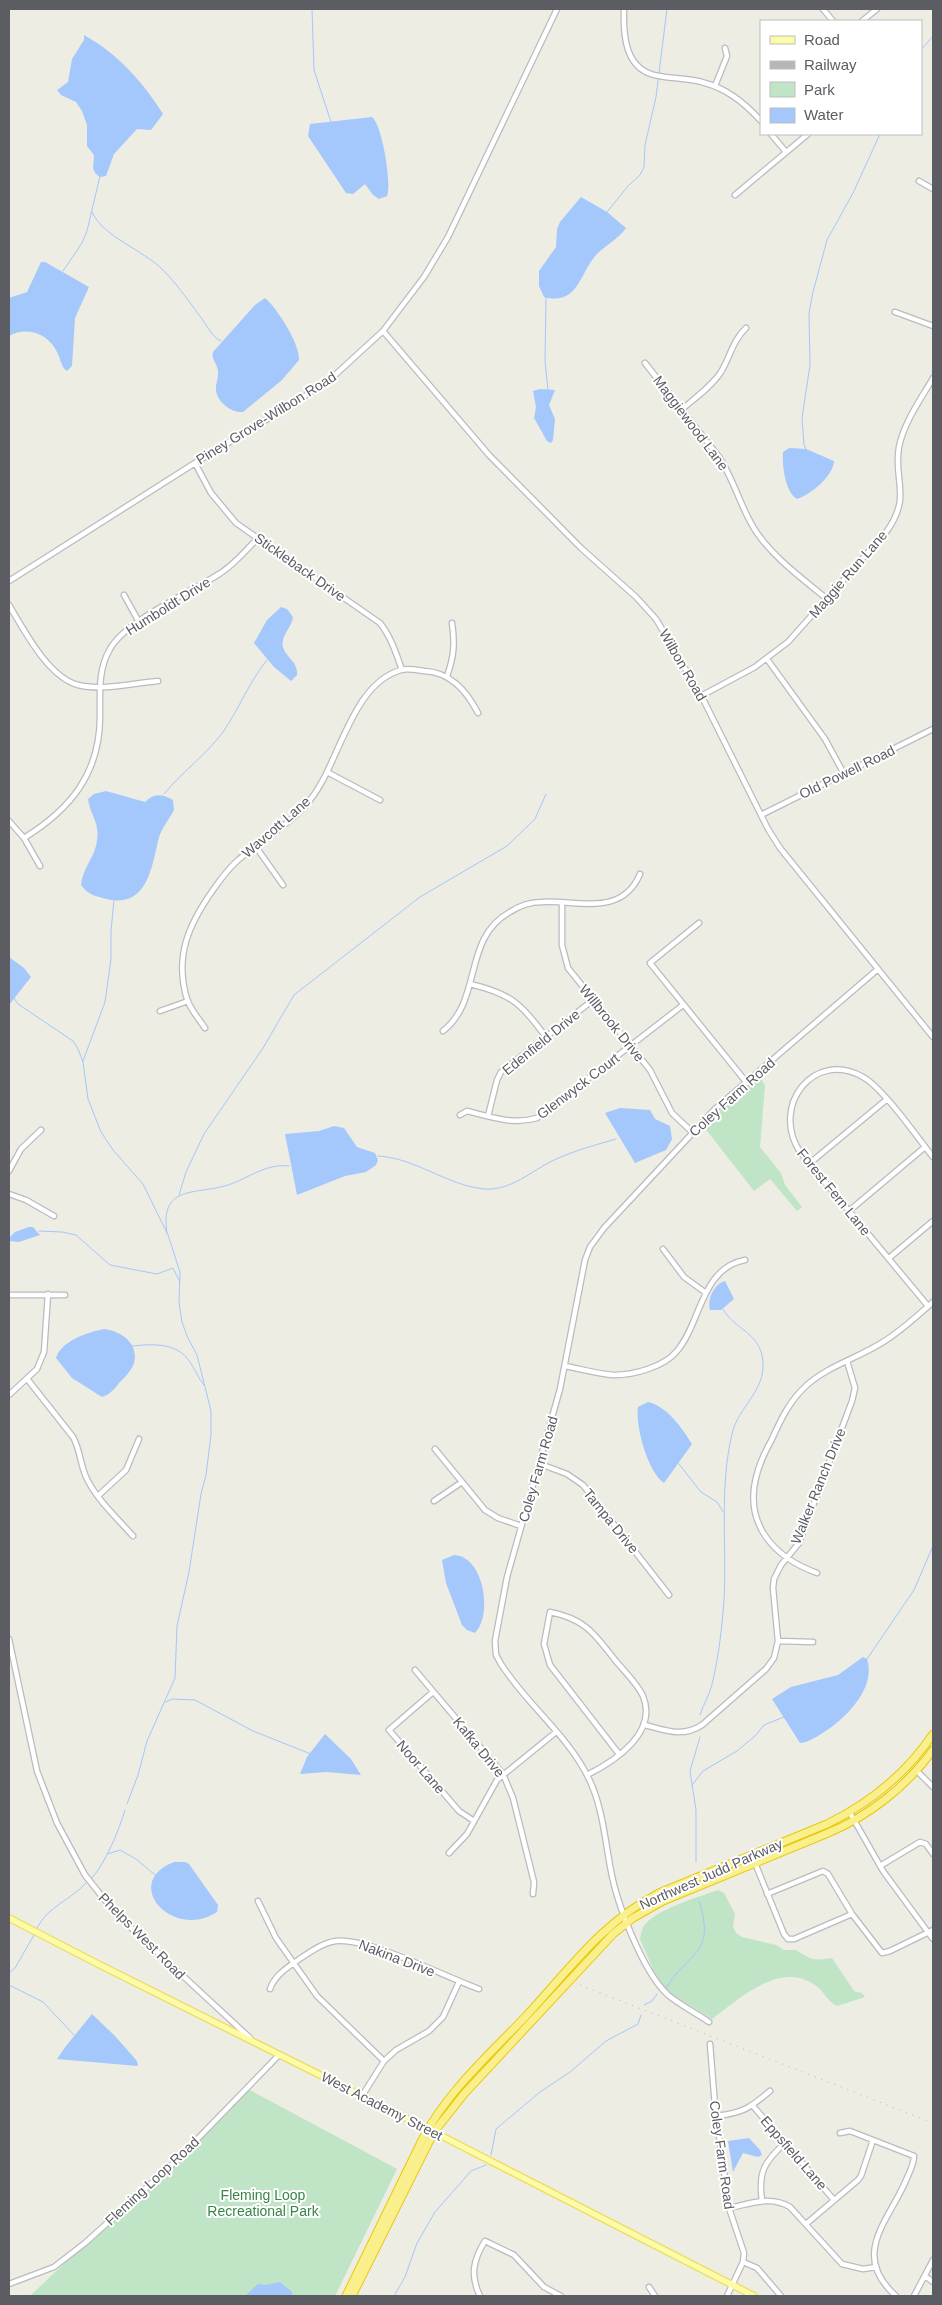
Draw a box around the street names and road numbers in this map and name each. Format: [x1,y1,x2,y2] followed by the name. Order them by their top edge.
[193,368,339,468] street label: Piney Grove-Wilbon Road
[650,372,732,474] street label: Maggiewood Lane
[806,527,890,621] street label: Maggie Run Lane
[251,530,349,604] street label: Stickleback Drive
[123,574,213,638] street label: Humboldt Drive
[656,626,710,704] street label: Wilbon Road
[797,742,897,802] street label: Old Powell Road
[239,793,314,861] street label: Wavcott Lane
[576,981,648,1065] street label: Willbrook Drive
[499,1006,583,1078] street label: Edenfield Drive
[534,1050,622,1122] street label: Glenwyck Court
[686,1054,778,1140] street label: Coley Farm Road
[794,1145,874,1239] street label: Forest Fern Lane
[515,1414,561,1524] street label: Coley Farm Road
[787,1425,849,1546] street label: Walker Ranch Drive
[580,1485,642,1557] street label: Tampa Drive
[450,1714,508,1780] street label: Kafka Drive
[394,1737,449,1797] street label: Noor Lane
[637,1835,785,1913] street label: Northwest Judd Parkway
[95,1889,189,1983] street label: Phelps West Road
[357,1936,437,1980] street label: Nakina Drive
[319,2068,446,2144] street label: West Academy Street
[706,2100,738,2210] street label: Coley Farm Road
[758,2113,831,2193] street label: Eppsfield Lane
[102,2133,202,2229] street label: Fleming Loop Road

